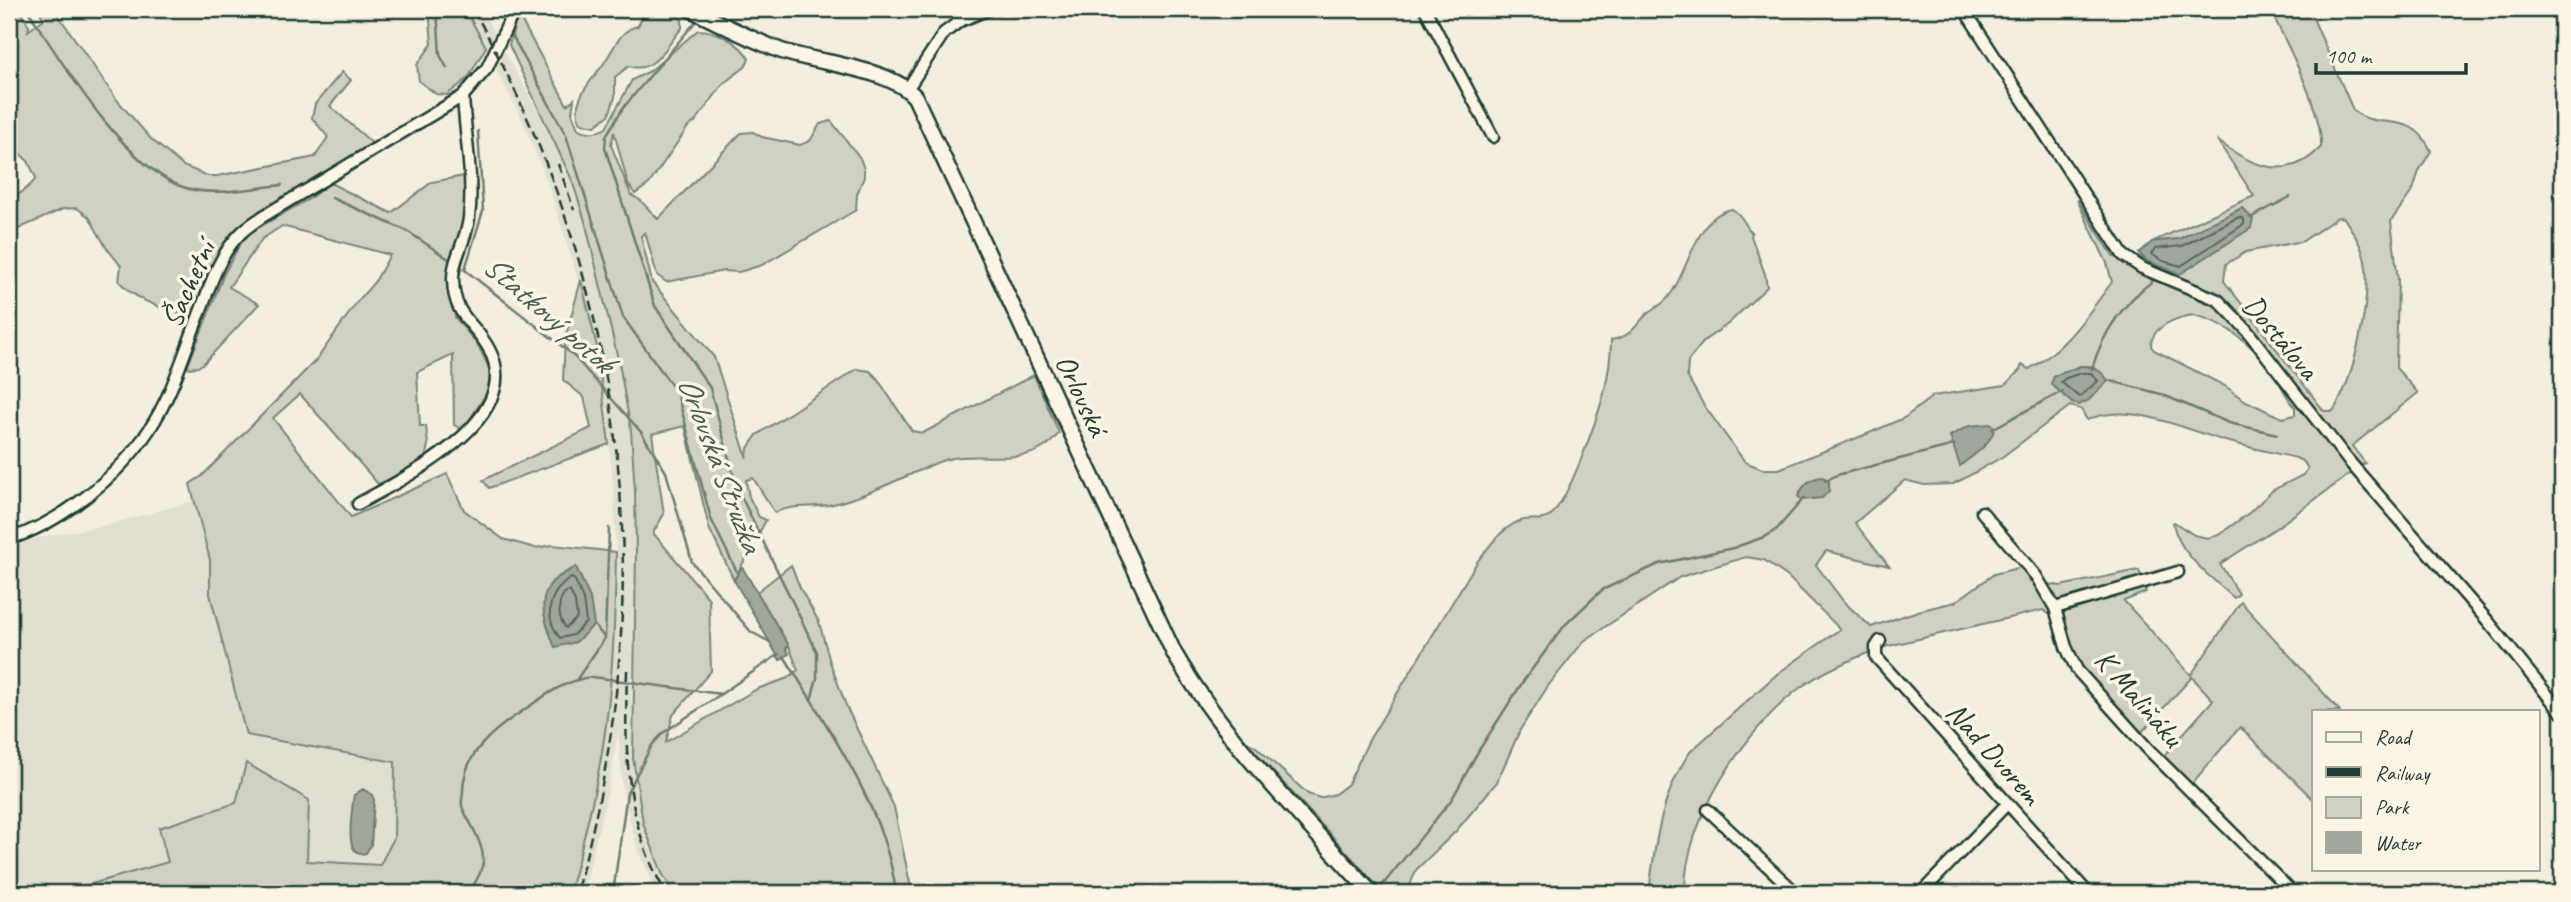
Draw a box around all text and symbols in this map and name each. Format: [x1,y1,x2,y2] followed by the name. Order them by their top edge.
[2316,32,2466,76] scale bar
[2326,43,2373,69] text: 100 m
[152,229,226,333] street label: Šachetní
[475,245,627,386] water label: Statkový potok
[2235,287,2329,389] street label: Dostálova
[1047,348,1119,444] street label: Orlovská
[668,371,774,561] water label: Orlovská Stružka
[2086,642,2193,756] street label: K Maliňáku
[1938,694,2052,814] street label: Nad Dvorem
[2312,710,2540,870] legend
[2375,724,2414,750] text: Road
[2375,760,2431,786] text: Railway
[2375,794,2410,820] text: Park
[2375,830,2422,856] text: Water

